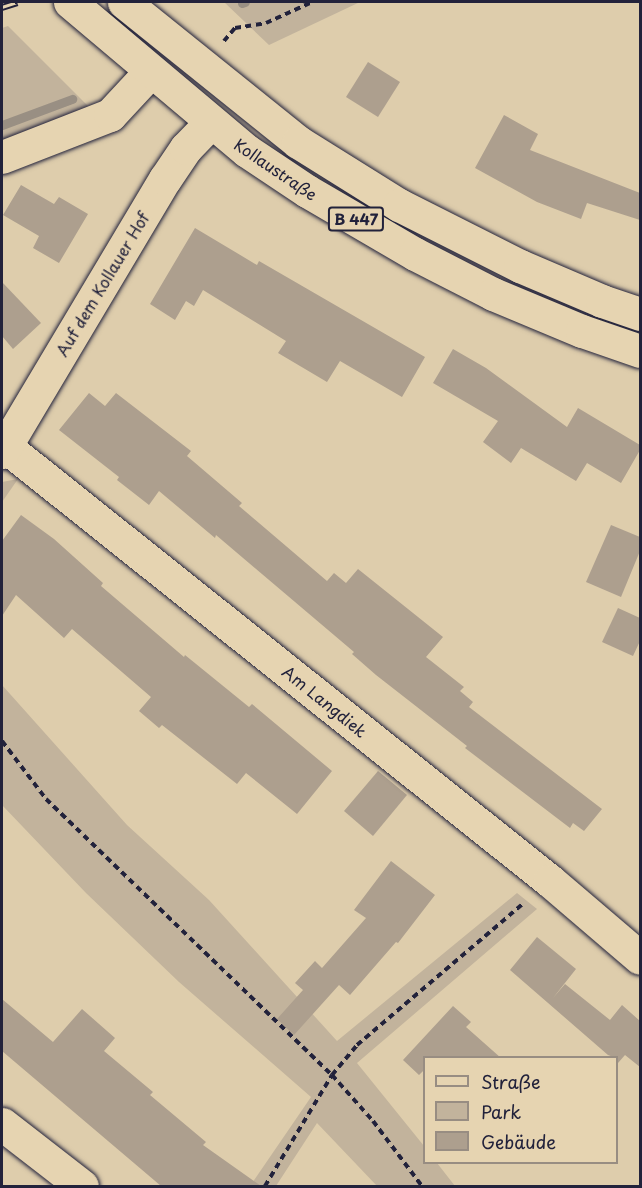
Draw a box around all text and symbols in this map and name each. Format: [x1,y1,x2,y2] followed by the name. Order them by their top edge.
[231,134,321,204] street label: Kollaustraße
[328,207,385,231] road number: B 447
[51,208,153,360] street label: Auf dem Kollauer Hof
[279,661,371,741] street label: Am Langdiek
[423,1056,618,1164] legend
[481,1068,541,1095] text: Straße
[481,1098,521,1125] text: Park
[481,1128,556,1155] text: Gebäude

